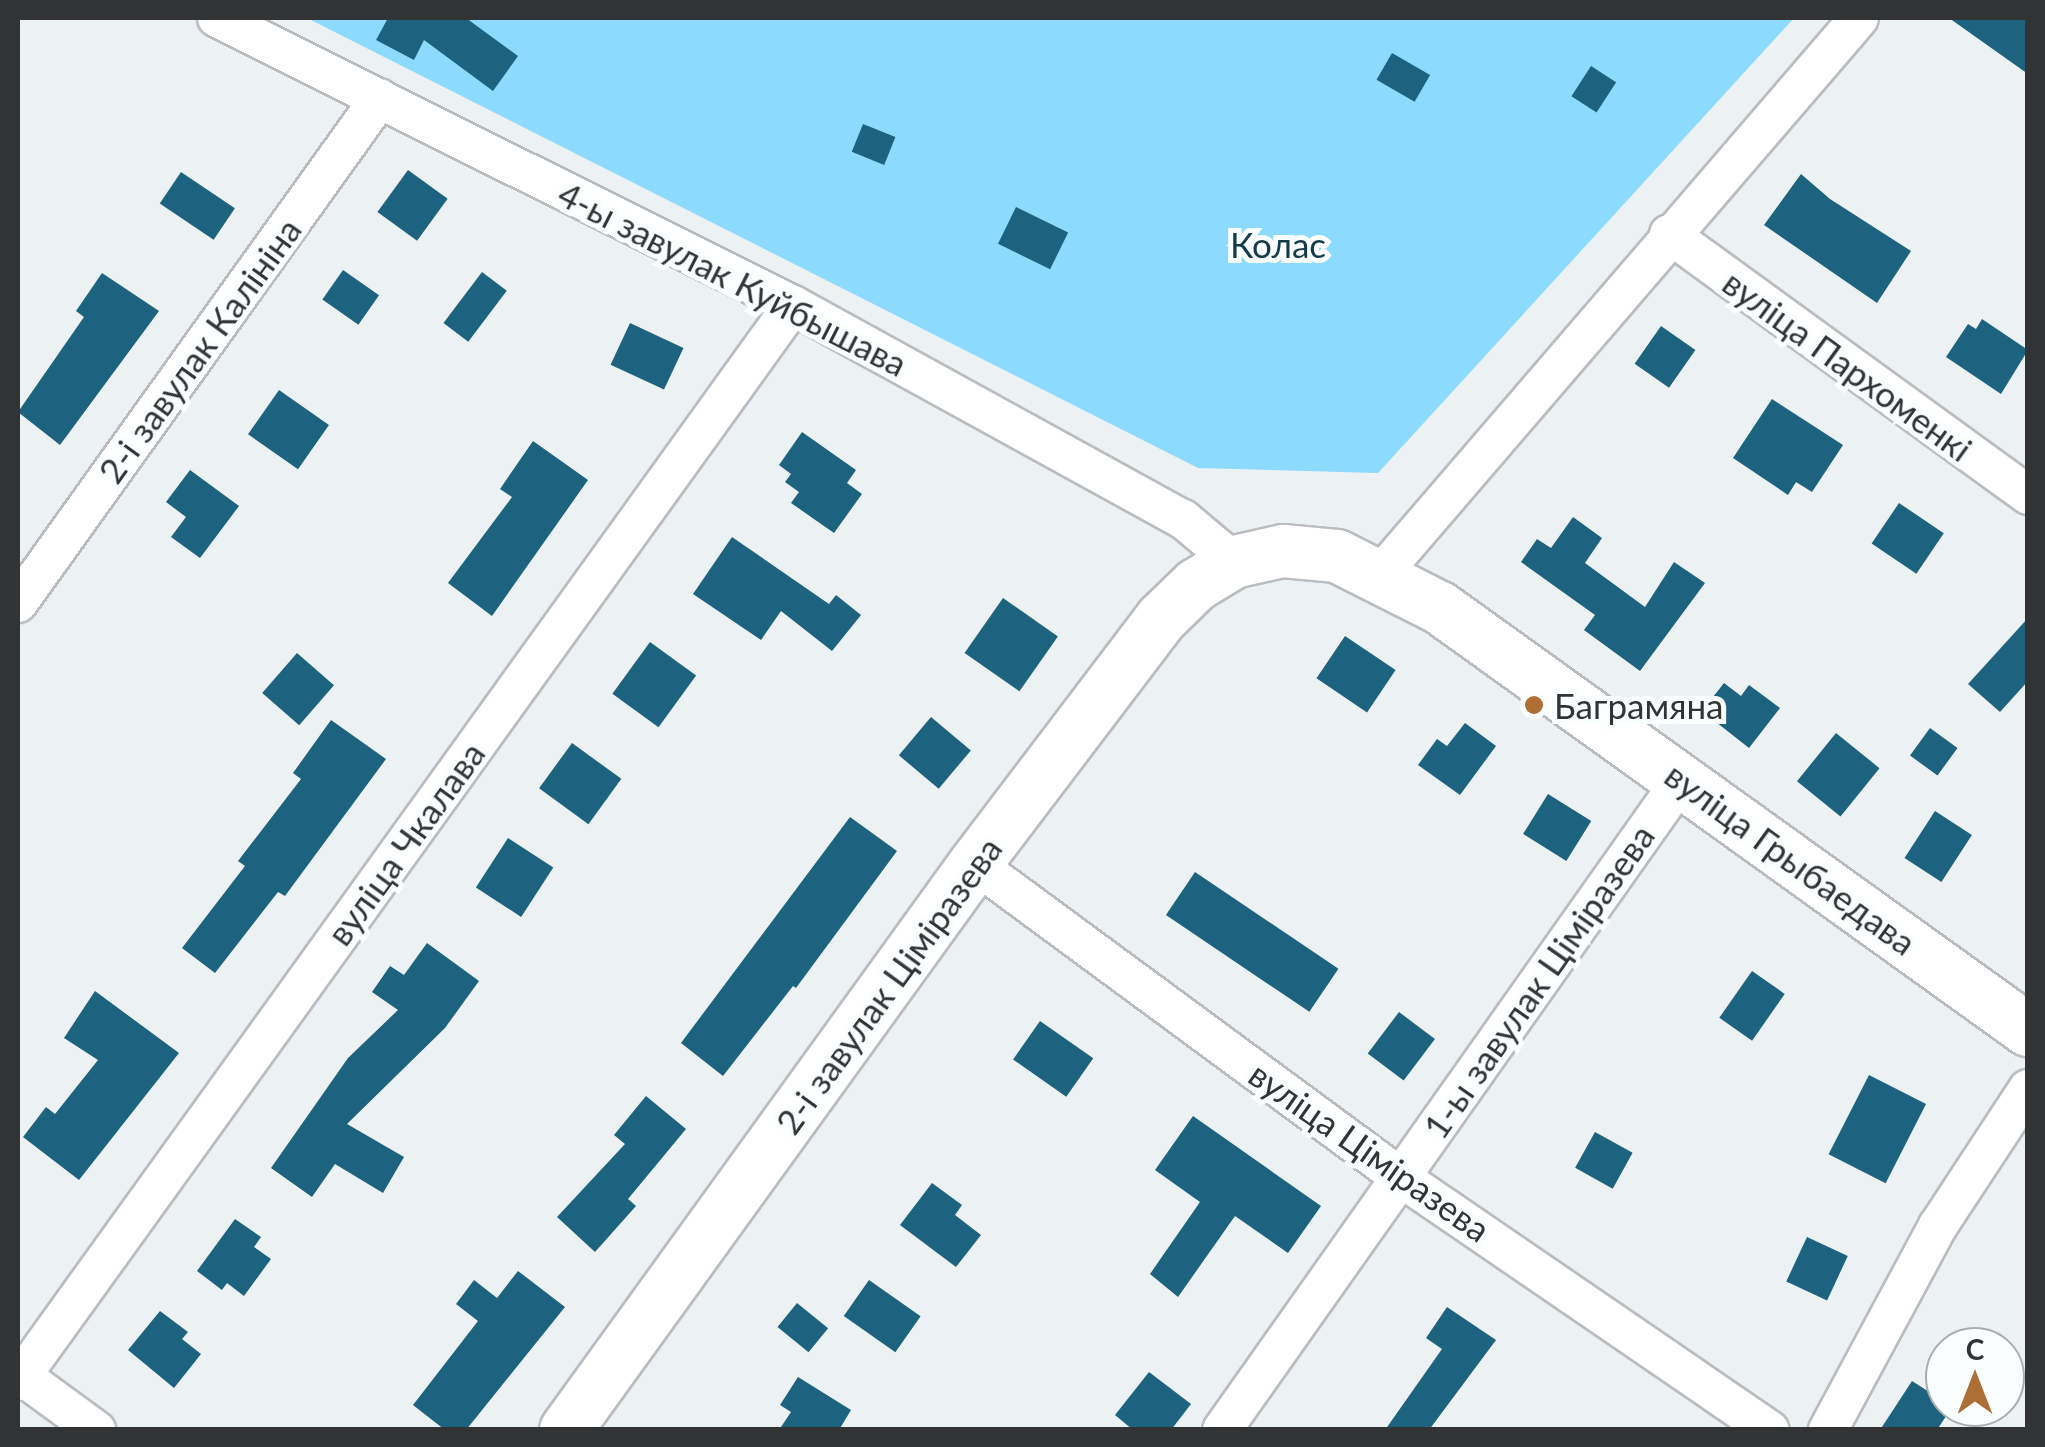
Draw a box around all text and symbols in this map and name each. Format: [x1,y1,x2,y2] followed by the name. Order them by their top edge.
[552,172,914,384] street label: 4-ы завулак Куйбышава
[89,210,309,490] street label: 2-і завулак Калініна
[1230,223,1326,265] park label: Колас
[1715,261,1981,469] street label: вуліца Пархоменкі
[1554,684,1723,726] place label: Баграмяна
[1523,694,1545,716] marker: Баграмяна
[317,733,493,953] street label: вуліца Чкалава
[1658,753,1924,963] street label: вуліца Грыбаедава
[1414,816,1662,1146] street label: 1-ы завулак Ціміразева
[766,828,1010,1142] street label: 2-і завулак Ціміразева
[1242,1052,1498,1250] street label: вуліца Ціміразева
[1925,1327,2025,1427] north arrow
[1966,1332,1984,1366] text: С

